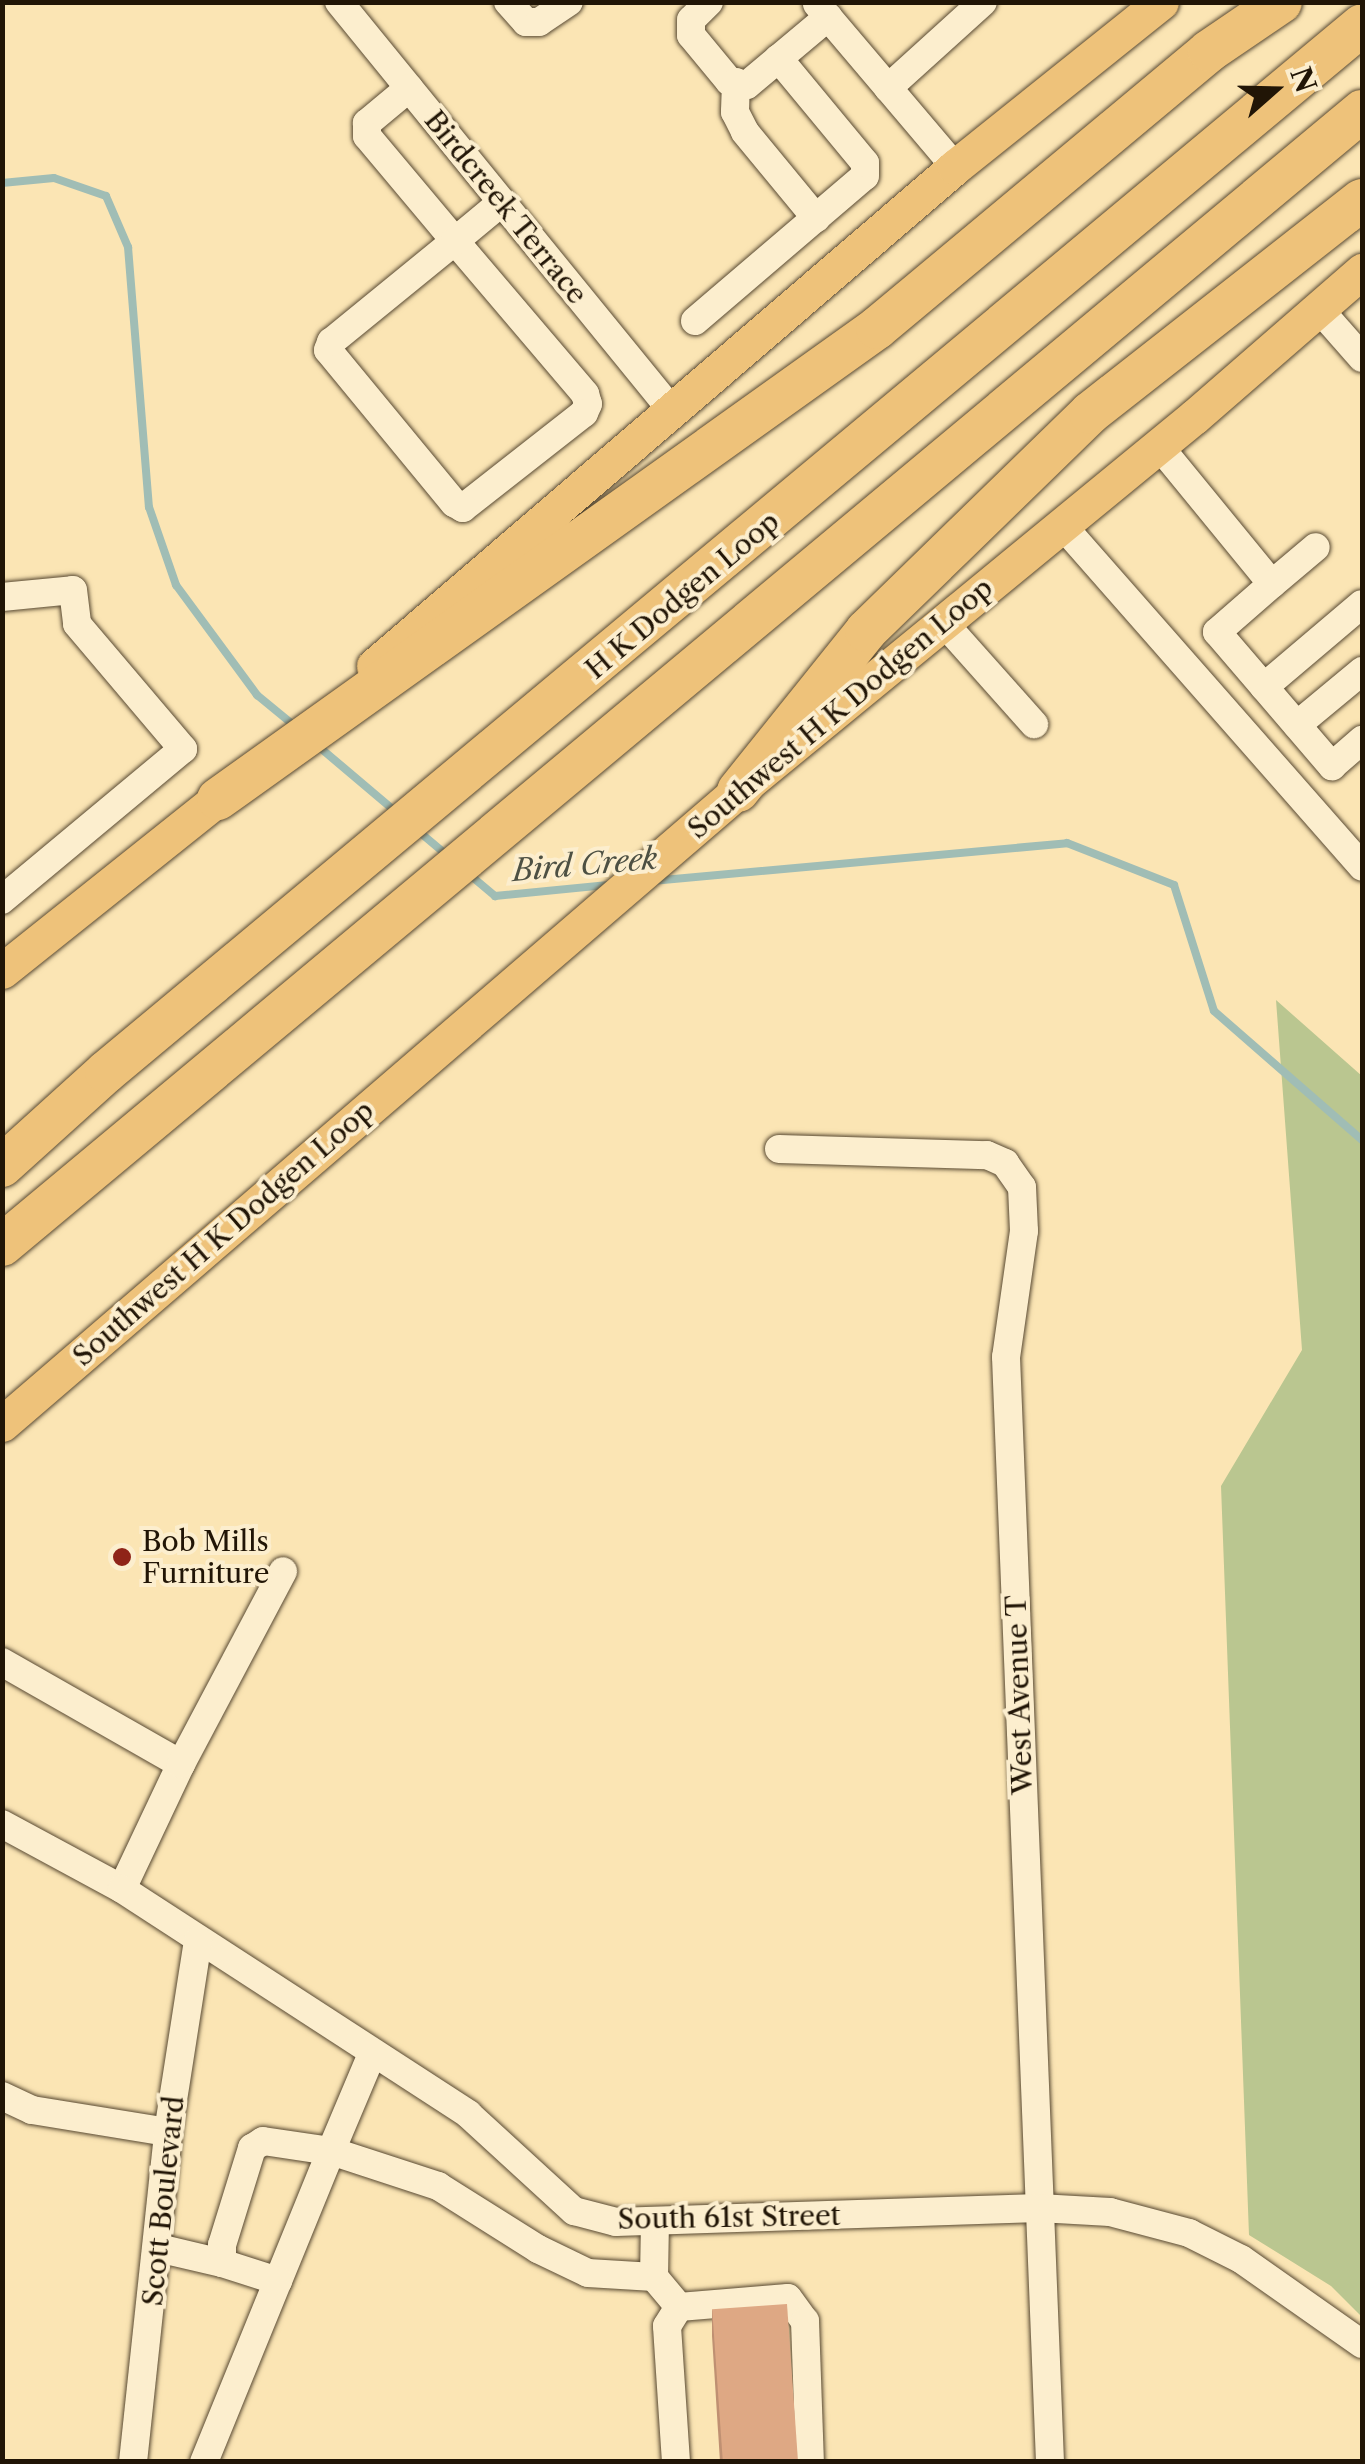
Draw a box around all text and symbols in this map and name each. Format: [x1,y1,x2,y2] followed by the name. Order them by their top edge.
[1225,40,1325,140] north arrow
[1283,62,1323,97] text: N
[417,103,595,311] street label: Birdcreek Terrace
[578,504,786,686] street label: H K Dodgen Loop
[681,570,999,846] street label: Southwest H K Dodgen Loop
[511,841,659,889] water label: Bird Creek
[65,1093,381,1373] street label: Southwest H K Dodgen Loop
[142,1524,269,1590] place label: Bob Mills Furniture
[111,1546,133,1568] marker: Bob Mills Furniture
[999,1594,1039,1796] street label: West Avenue T
[135,2094,191,2308] street label: Scott Boulevard
[617,2198,841,2236] street label: South 61st Street

